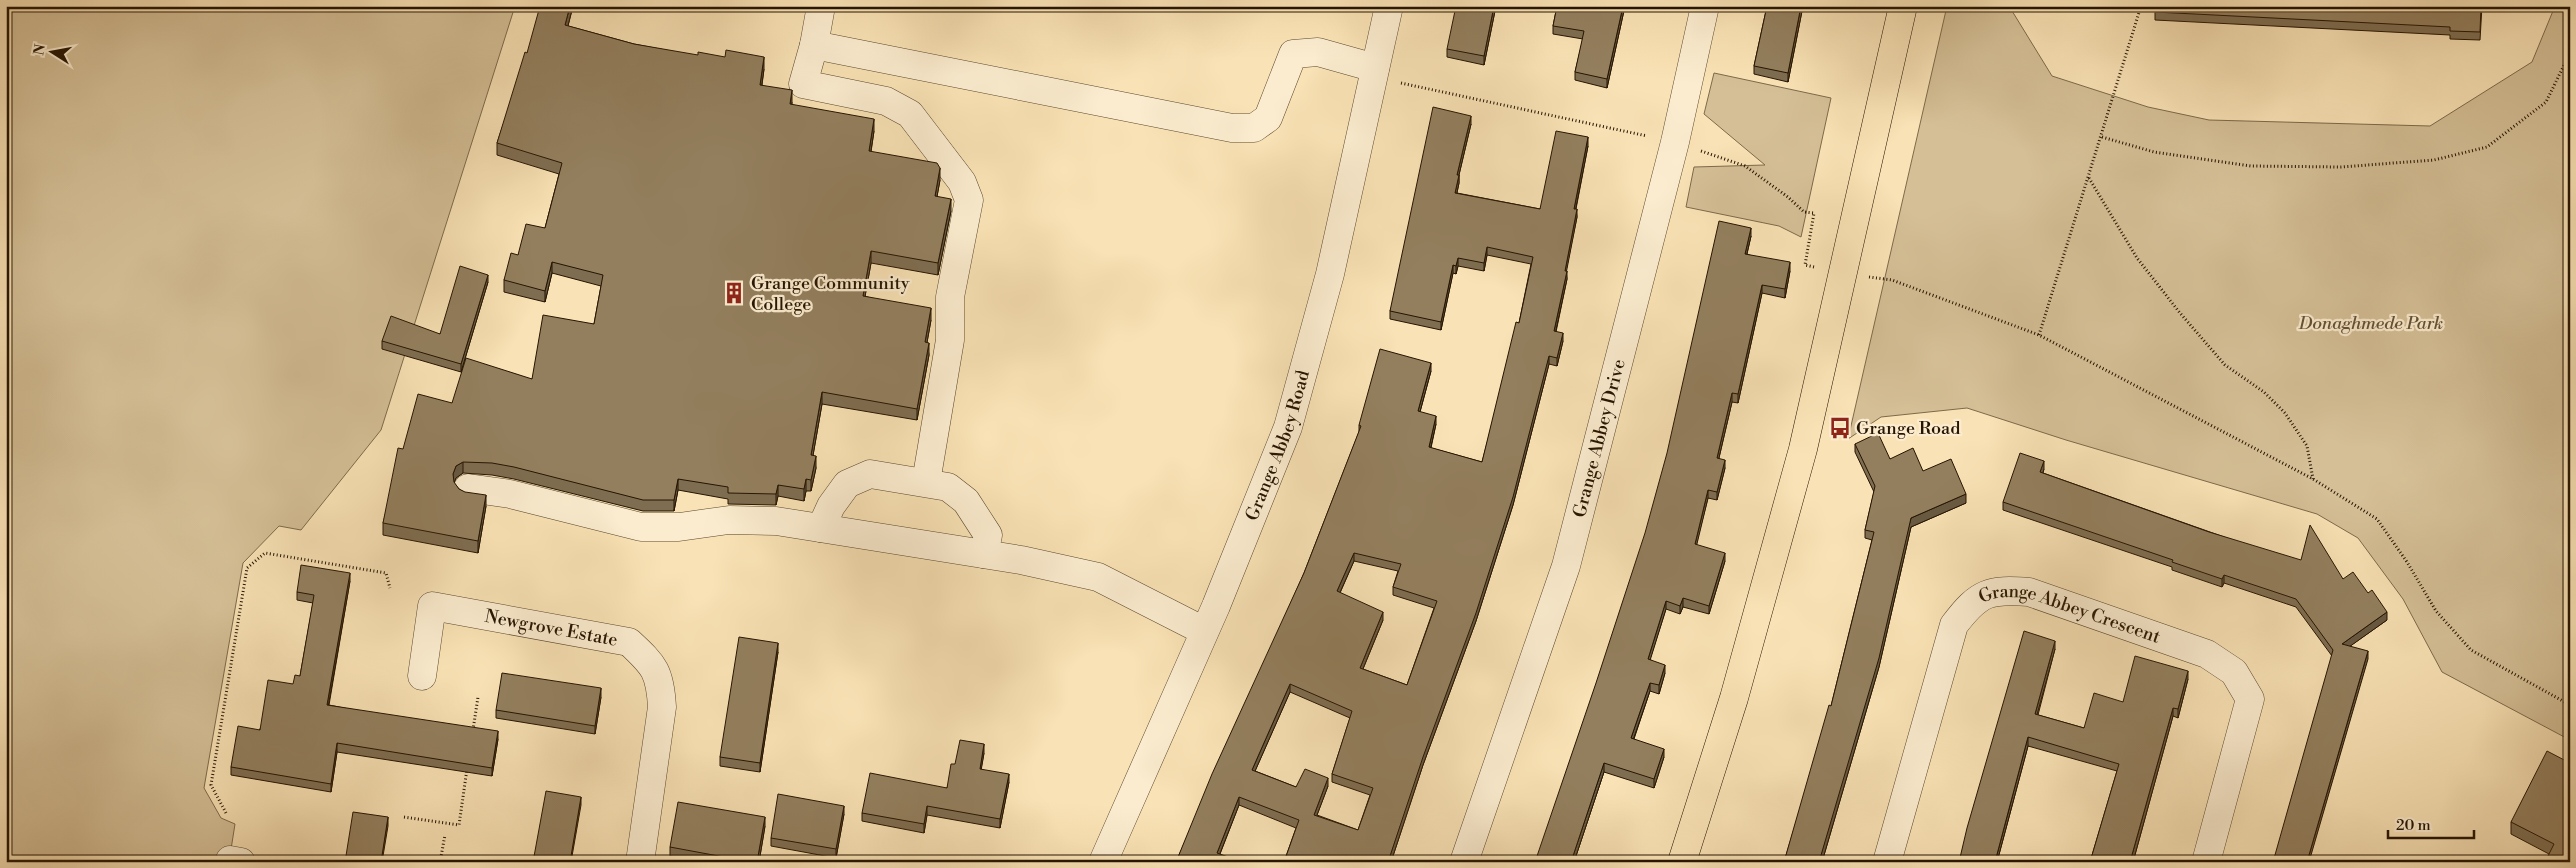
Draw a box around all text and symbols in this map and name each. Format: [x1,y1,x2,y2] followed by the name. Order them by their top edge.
[28,28,78,78] north arrow
[30,43,50,57] text: N
[751,272,910,316] place label: Grange Community College
[721,280,747,306] building icon: Grange Community College
[2298,312,2443,335] park label: Donaghmede Park
[1567,357,1630,520] street label: Grange Abbey Drive
[1240,367,1315,524] street label: Grange Abbey Road
[1827,415,1853,441] bus stop icon: Grange Road
[1856,417,1961,440] place label: Grange Road
[1975,579,2164,649] street label: Grange Abbey Crescent
[483,604,620,651] street label: Newgrove Estate
[2388,808,2475,840] scale bar
[2396,816,2431,835] text: 20 m

